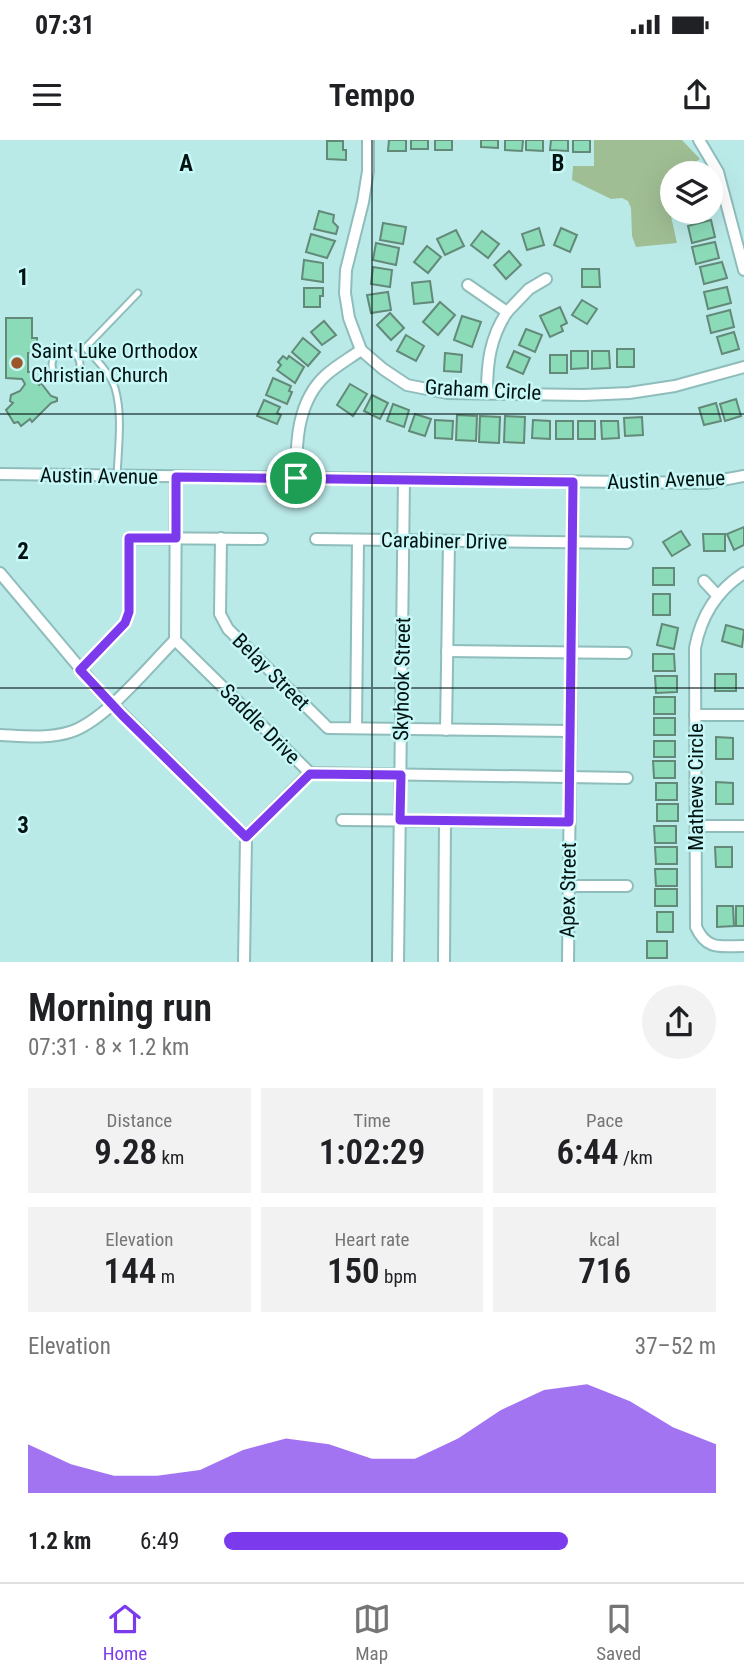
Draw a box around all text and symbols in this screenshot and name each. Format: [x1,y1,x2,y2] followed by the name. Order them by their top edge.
[35,10,95,40] text: 07:31
[28,76,66,114] icon: menu
[329,76,415,114] text: Tempo
[678,76,716,114] icon: share
[179,150,193,177] text: A
[552,150,564,177] text: B
[660,161,723,224] map controls
[660,161,723,224] button: layers
[17,264,29,291] text: 1
[31,339,198,387] place label: Saint Luke Orthodox Christian Church
[9,355,25,371] marker: Saint Luke Orthodox Christian Church
[424,375,542,405] street label: Graham Circle
[266,448,326,508] pin
[277,459,315,497] icon: arrive
[40,463,158,489] street label: Austin Avenue
[607,466,726,494] street label: Austin Avenue
[381,528,508,554] street label: Carabiner Drive
[17,538,29,565] text: 2
[389,617,415,741] street label: Skyhook Street
[228,629,314,715] street label: Belay Street
[215,679,305,769] street label: Saddle Drive
[684,723,708,851] street label: Mathews Circle
[17,812,29,839] text: 3
[555,842,581,938] street label: Apex Street
[642,985,716,1059] button: share
[28,986,212,1030] text: Morning run
[28,1034,189,1061] text: 07:31 · 8 × 1.2 km
[107,1109,172,1132] text: Distance
[353,1109,391,1132] text: Time
[586,1109,623,1132] text: Pace
[94,1132,157,1173] text: 9.28
[319,1132,425,1173] text: 1:02:29
[556,1132,619,1173] text: 6:44
[157,1146,184,1169] text: km
[619,1146,653,1169] text: /km
[105,1228,174,1251] text: Elevation
[334,1228,410,1251] text: Heart rate
[589,1228,620,1251] text: kcal
[104,1251,156,1292] text: 144
[327,1251,380,1292] text: 150
[578,1251,631,1292] text: 716
[156,1265,175,1288] text: m
[380,1265,417,1288] text: bpm
[28,1333,111,1360] text: Elevation
[635,1333,716,1360] text: 37–52 m
[28,1528,91,1555] text: 1.2 km
[140,1528,179,1555] text: 6:49
[103,1600,147,1665] tab: Home
[353,1600,391,1665] tab: Map
[596,1600,641,1665] tab: Saved

